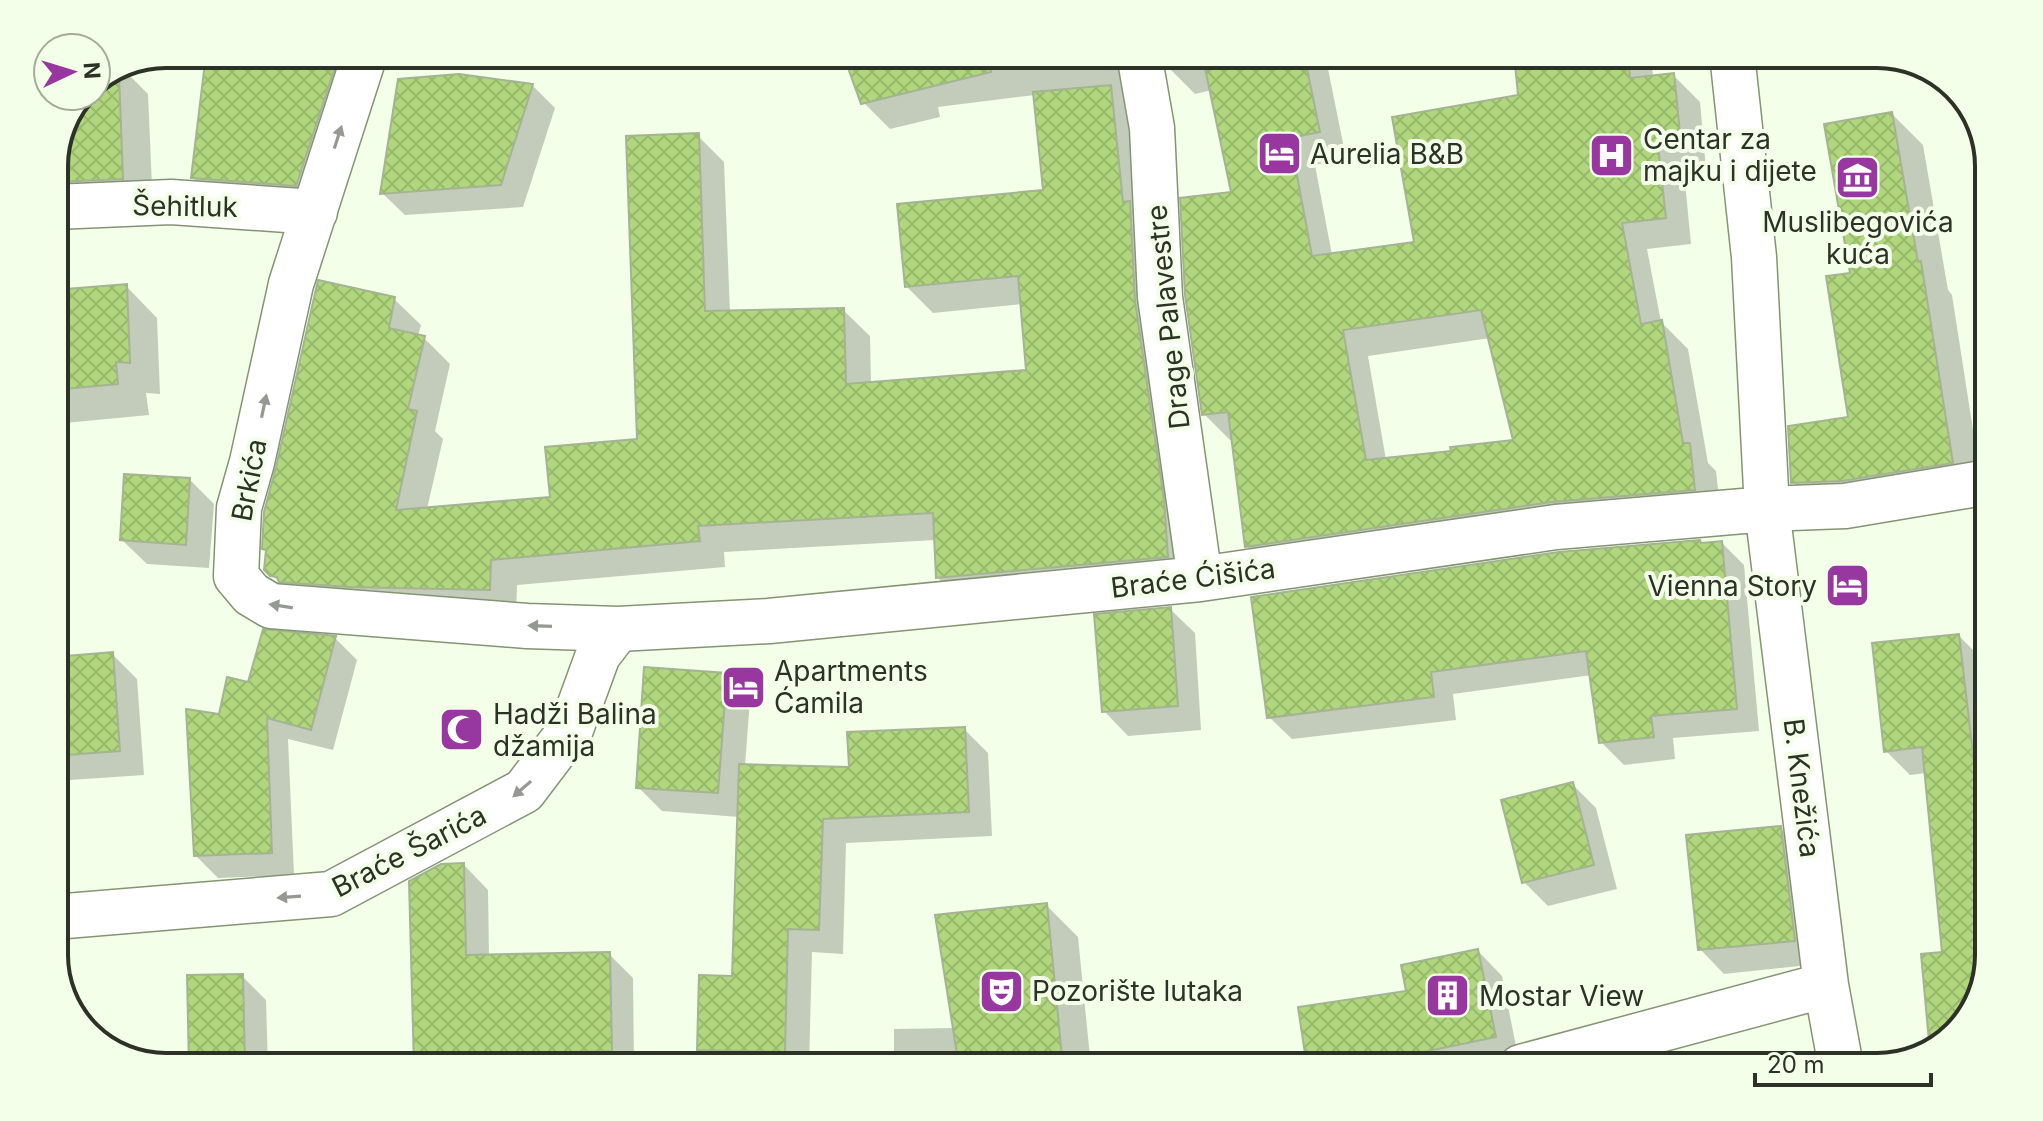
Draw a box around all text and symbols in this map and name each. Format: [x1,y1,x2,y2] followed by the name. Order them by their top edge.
[32,32,112,112] north arrow
[78,61,106,80] text: N
[1643,122,1817,188] place label: Centar za majku i dijete
[333,125,345,149] one-way arrow
[1255,130,1303,178] hotel icon: Aurelia B&B
[1588,131,1636,179] hospital icon: Centar za majku i dijete
[1310,137,1464,171] place label: Aurelia B&B
[1834,154,1882,202] museum icon: Muslibegovića kuća
[132,188,238,224] street label: Šehitluk
[1139,203,1197,431] street label: Drage Palavestre
[1762,205,1954,271] place label: Muslibegovića kuća
[258,393,271,418] one-way arrow
[224,436,274,524] street label: Brkića
[1109,551,1277,605] street label: Braće Ćišića
[1824,562,1872,610] hotel icon: Vienna Story
[1648,569,1817,603] place label: Vienna Story
[268,599,293,612] one-way arrow
[527,620,552,633] one-way arrow
[774,654,928,720] place label: Apartments Ćamila
[719,663,767,711] hotel icon: Apartments Ćamila
[493,697,657,763] place label: Hadži Balina džamija
[438,706,486,754] mosque icon: Hadži Balina džamija
[1777,717,1827,859] street label: B. Knežića
[512,780,532,797] one-way arrow
[326,798,492,904] street label: Braće Šarića
[276,891,301,904] one-way arrow
[977,967,1025,1015] theatre icon: Pozorište lutaka
[1424,972,1472,1020] building icon: Mostar View
[1032,974,1243,1008] place label: Pozorište lutaka
[1479,979,1644,1013] place label: Mostar View
[1755,1037,1931,1087] scale bar
[1767,1050,1825,1079] text: 20 m

